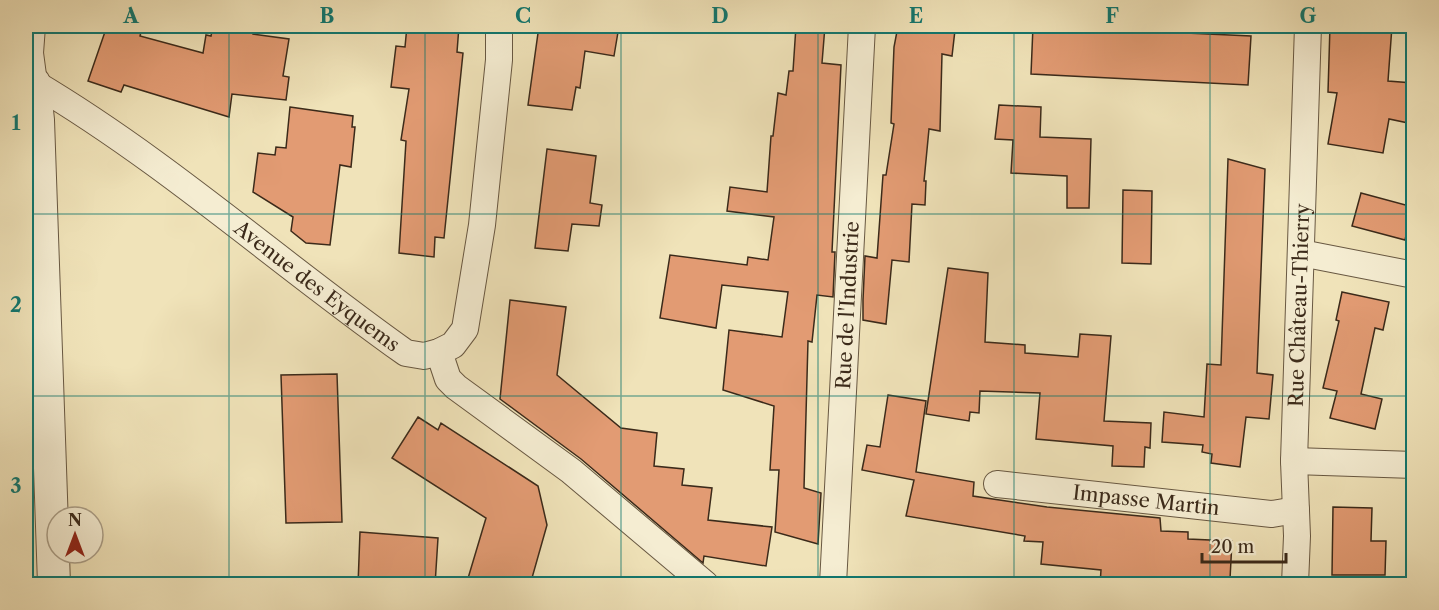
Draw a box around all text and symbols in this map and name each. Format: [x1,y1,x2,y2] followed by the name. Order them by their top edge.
[122,4,139,28] text: A
[320,4,335,28] text: B
[515,4,531,28] text: C
[711,4,729,28] text: D
[909,4,923,28] text: E
[1105,4,1119,28] text: F
[1300,4,1317,28] text: G
[12,111,21,135] text: 1
[1284,202,1314,407] street label: Rue Château-Thierry
[229,215,404,357] street label: Avenue des Eyquems
[831,221,864,390] street label: Rue de l'Industrie
[10,293,22,317] text: 2
[10,474,22,498] text: 3
[1071,480,1221,520] street label: Impasse Martin
[45,505,105,565] north arrow
[68,510,82,530] text: N
[1202,526,1286,564] scale bar
[1211,536,1255,558] text: 20 m

